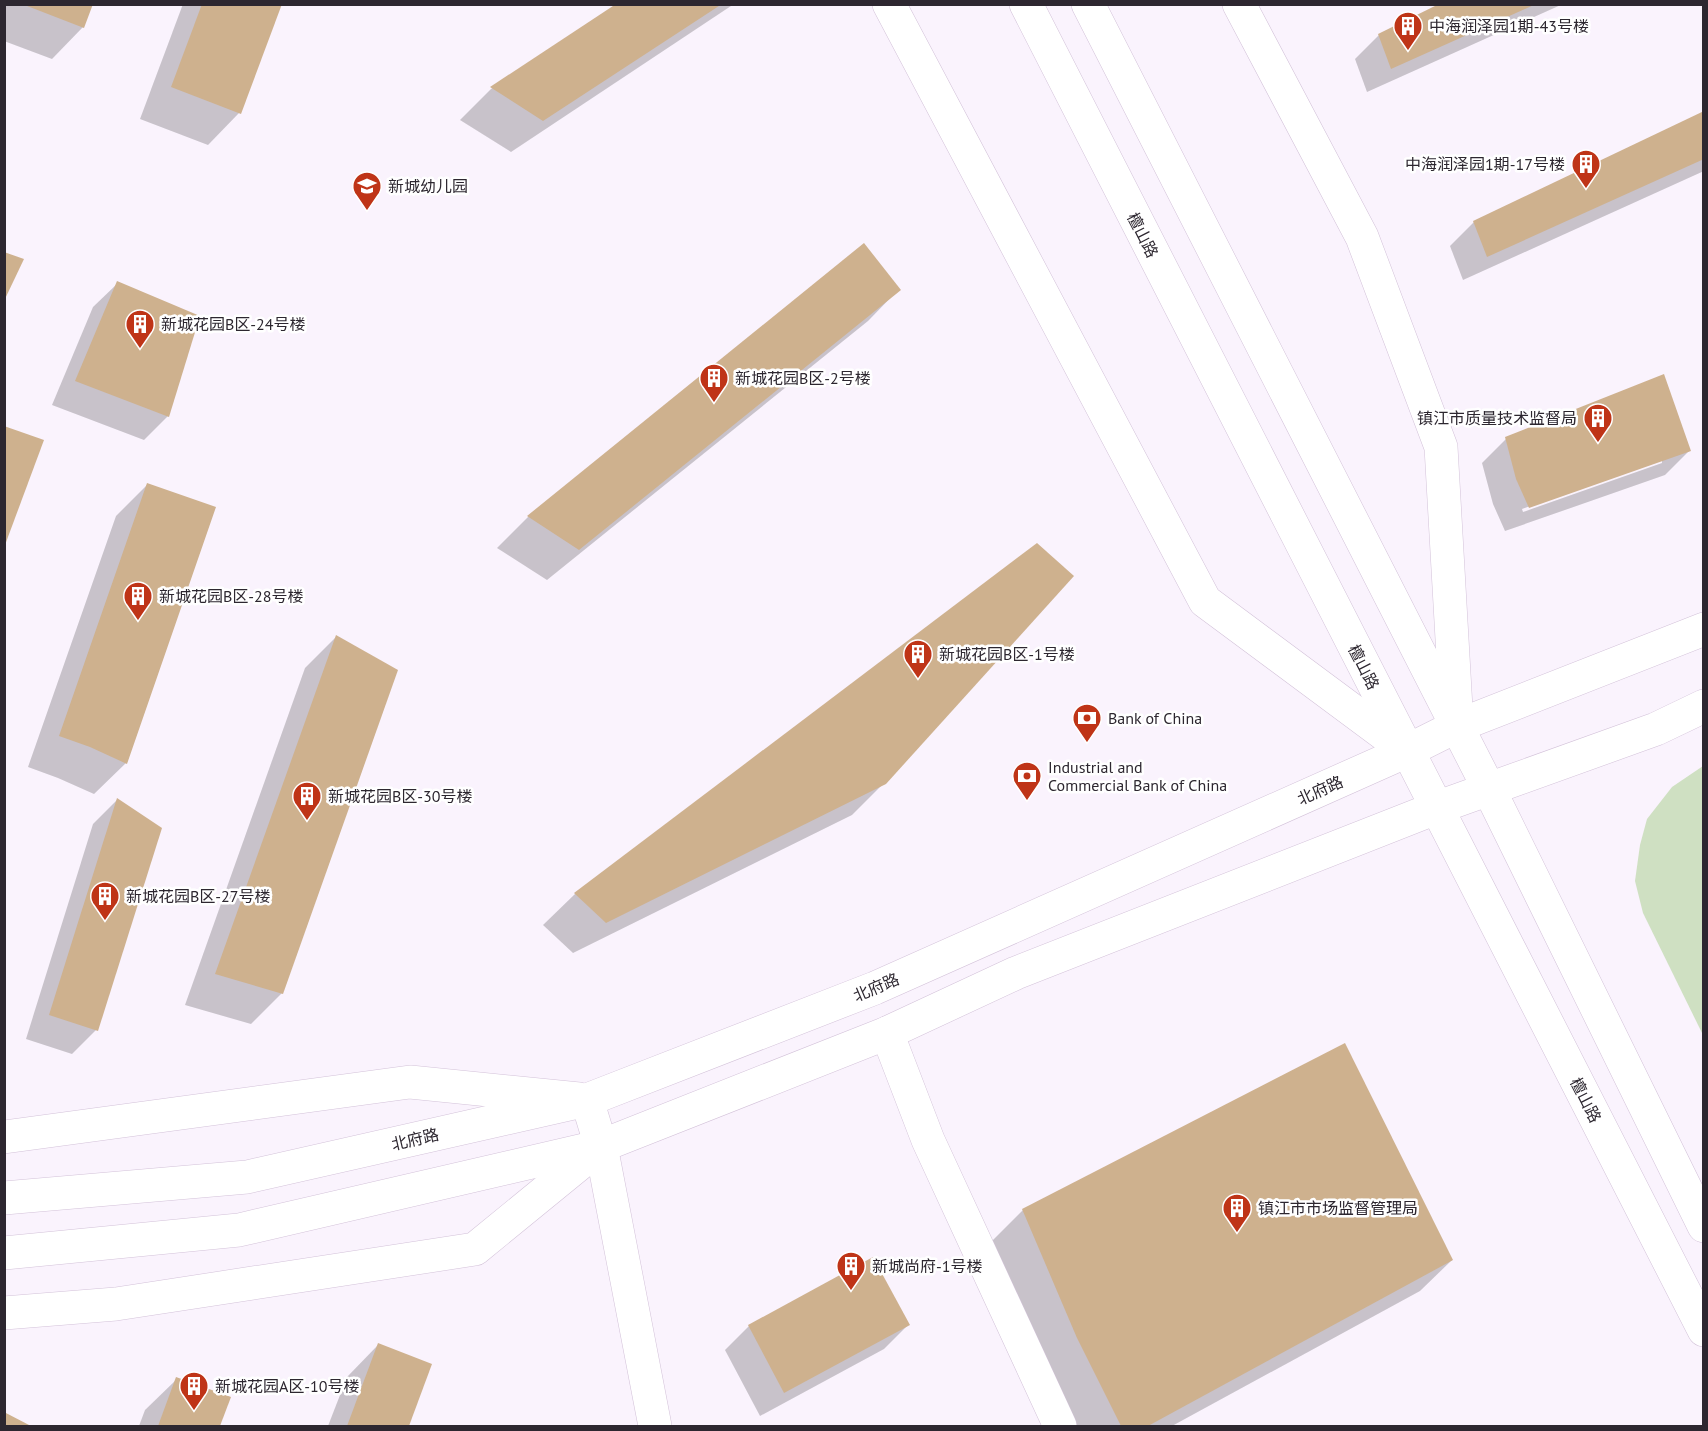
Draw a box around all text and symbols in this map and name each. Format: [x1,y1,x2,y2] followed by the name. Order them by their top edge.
[1392,10,1424,52] building icon: 中海润泽园1期-43号楼
[1429,16,1589,36] place label: 中海润泽园1期-43号楼
[1570,148,1602,190] building icon: 中海润泽园1期-17号楼
[1405,154,1565,174] place label: 中海润泽园1期-17号楼
[351,170,383,212] school or university icon: 新城幼儿园
[388,176,468,196] place label: 新城幼儿园
[1123,209,1163,261] street label: 檀山路
[124,308,156,350] building icon: 新城花园B区-24号楼
[161,314,306,334] place label: 新城花园B区-24号楼
[698,362,730,404] building icon: 新城花园B区-2号楼
[735,368,871,388] place label: 新城花园B区-2号楼
[1582,402,1614,444] building icon: 镇江市质量技术监督局
[1417,408,1577,428] place label: 镇江市质量技术监督局
[122,580,154,622] building icon: 新城花园B区-28号楼
[159,586,304,606] place label: 新城花园B区-28号楼
[902,638,934,680] building icon: 新城花园B区-1号楼
[1344,641,1384,693] street label: 檀山路
[939,644,1075,664] place label: 新城花园B区-1号楼
[1071,702,1103,744] bank icon: Bank of China
[1108,708,1202,728] place label: Bank of China
[1048,757,1227,795] place label: Industrial and Commercial Bank of China
[1011,760,1043,802] bank icon: Industrial and Commercial Bank of China
[1294,771,1346,809] street label: 北府路
[291,780,323,822] building icon: 新城花园B区-30号楼
[328,786,473,806] place label: 新城花园B区-30号楼
[89,880,121,922] building icon: 新城花园B区-27号楼
[126,886,271,906] place label: 新城花园B区-27号楼
[850,968,902,1006] street label: 北府路
[1566,1074,1606,1126] street label: 檀山路
[389,1124,441,1154] street label: 北府路
[1221,1192,1253,1234] building icon: 镇江市市场监督管理局
[1258,1198,1418,1218] place label: 镇江市市场监督管理局
[835,1250,867,1292] building icon: 新城尚府-1号楼
[872,1256,982,1276] place label: 新城尚府-1号楼
[178,1370,210,1412] building icon: 新城花园A区-10号楼
[215,1376,360,1396] place label: 新城花园A区-10号楼

